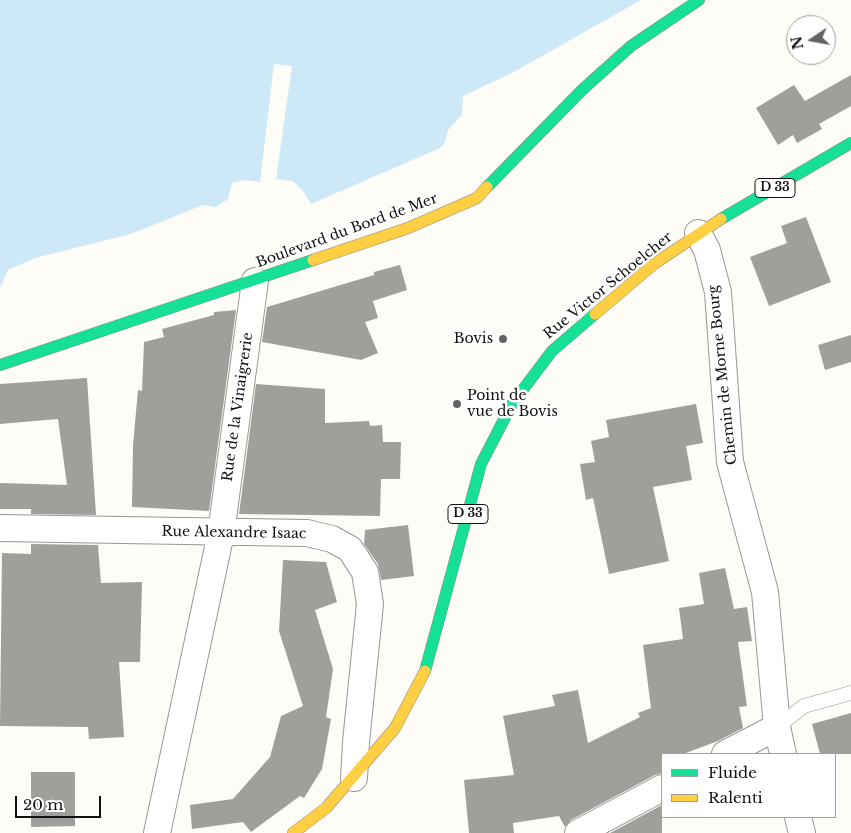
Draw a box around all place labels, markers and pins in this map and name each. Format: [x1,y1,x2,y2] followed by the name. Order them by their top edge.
[454,331,493,347] place label: Bovis
[497,333,509,345] marker: Bovis
[467,388,558,421] place label: Point de vue de Bovis
[451,398,463,410] marker: Point de vue de Bovis

